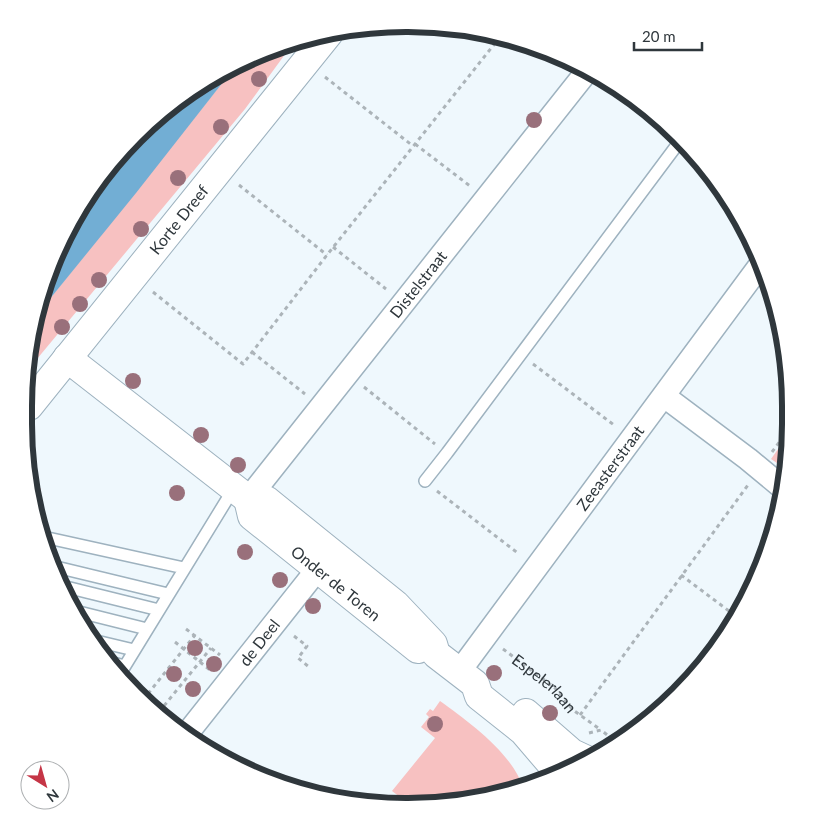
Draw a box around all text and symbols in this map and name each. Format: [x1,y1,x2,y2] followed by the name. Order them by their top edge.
[634,20,702,52] scale bar
[642,27,676,45] text: 20 m
[145,181,212,258] street label: Korte Dreef
[385,246,450,321] street label: Distelstraat
[572,421,648,514] street label: Zeeasterstraat
[288,541,385,624] street label: Onder de Toren
[235,615,283,669] street label: de Deel
[509,649,581,716] street label: Espelerlaan
[20,760,70,810] north arrow
[44,786,63,806] text: N

